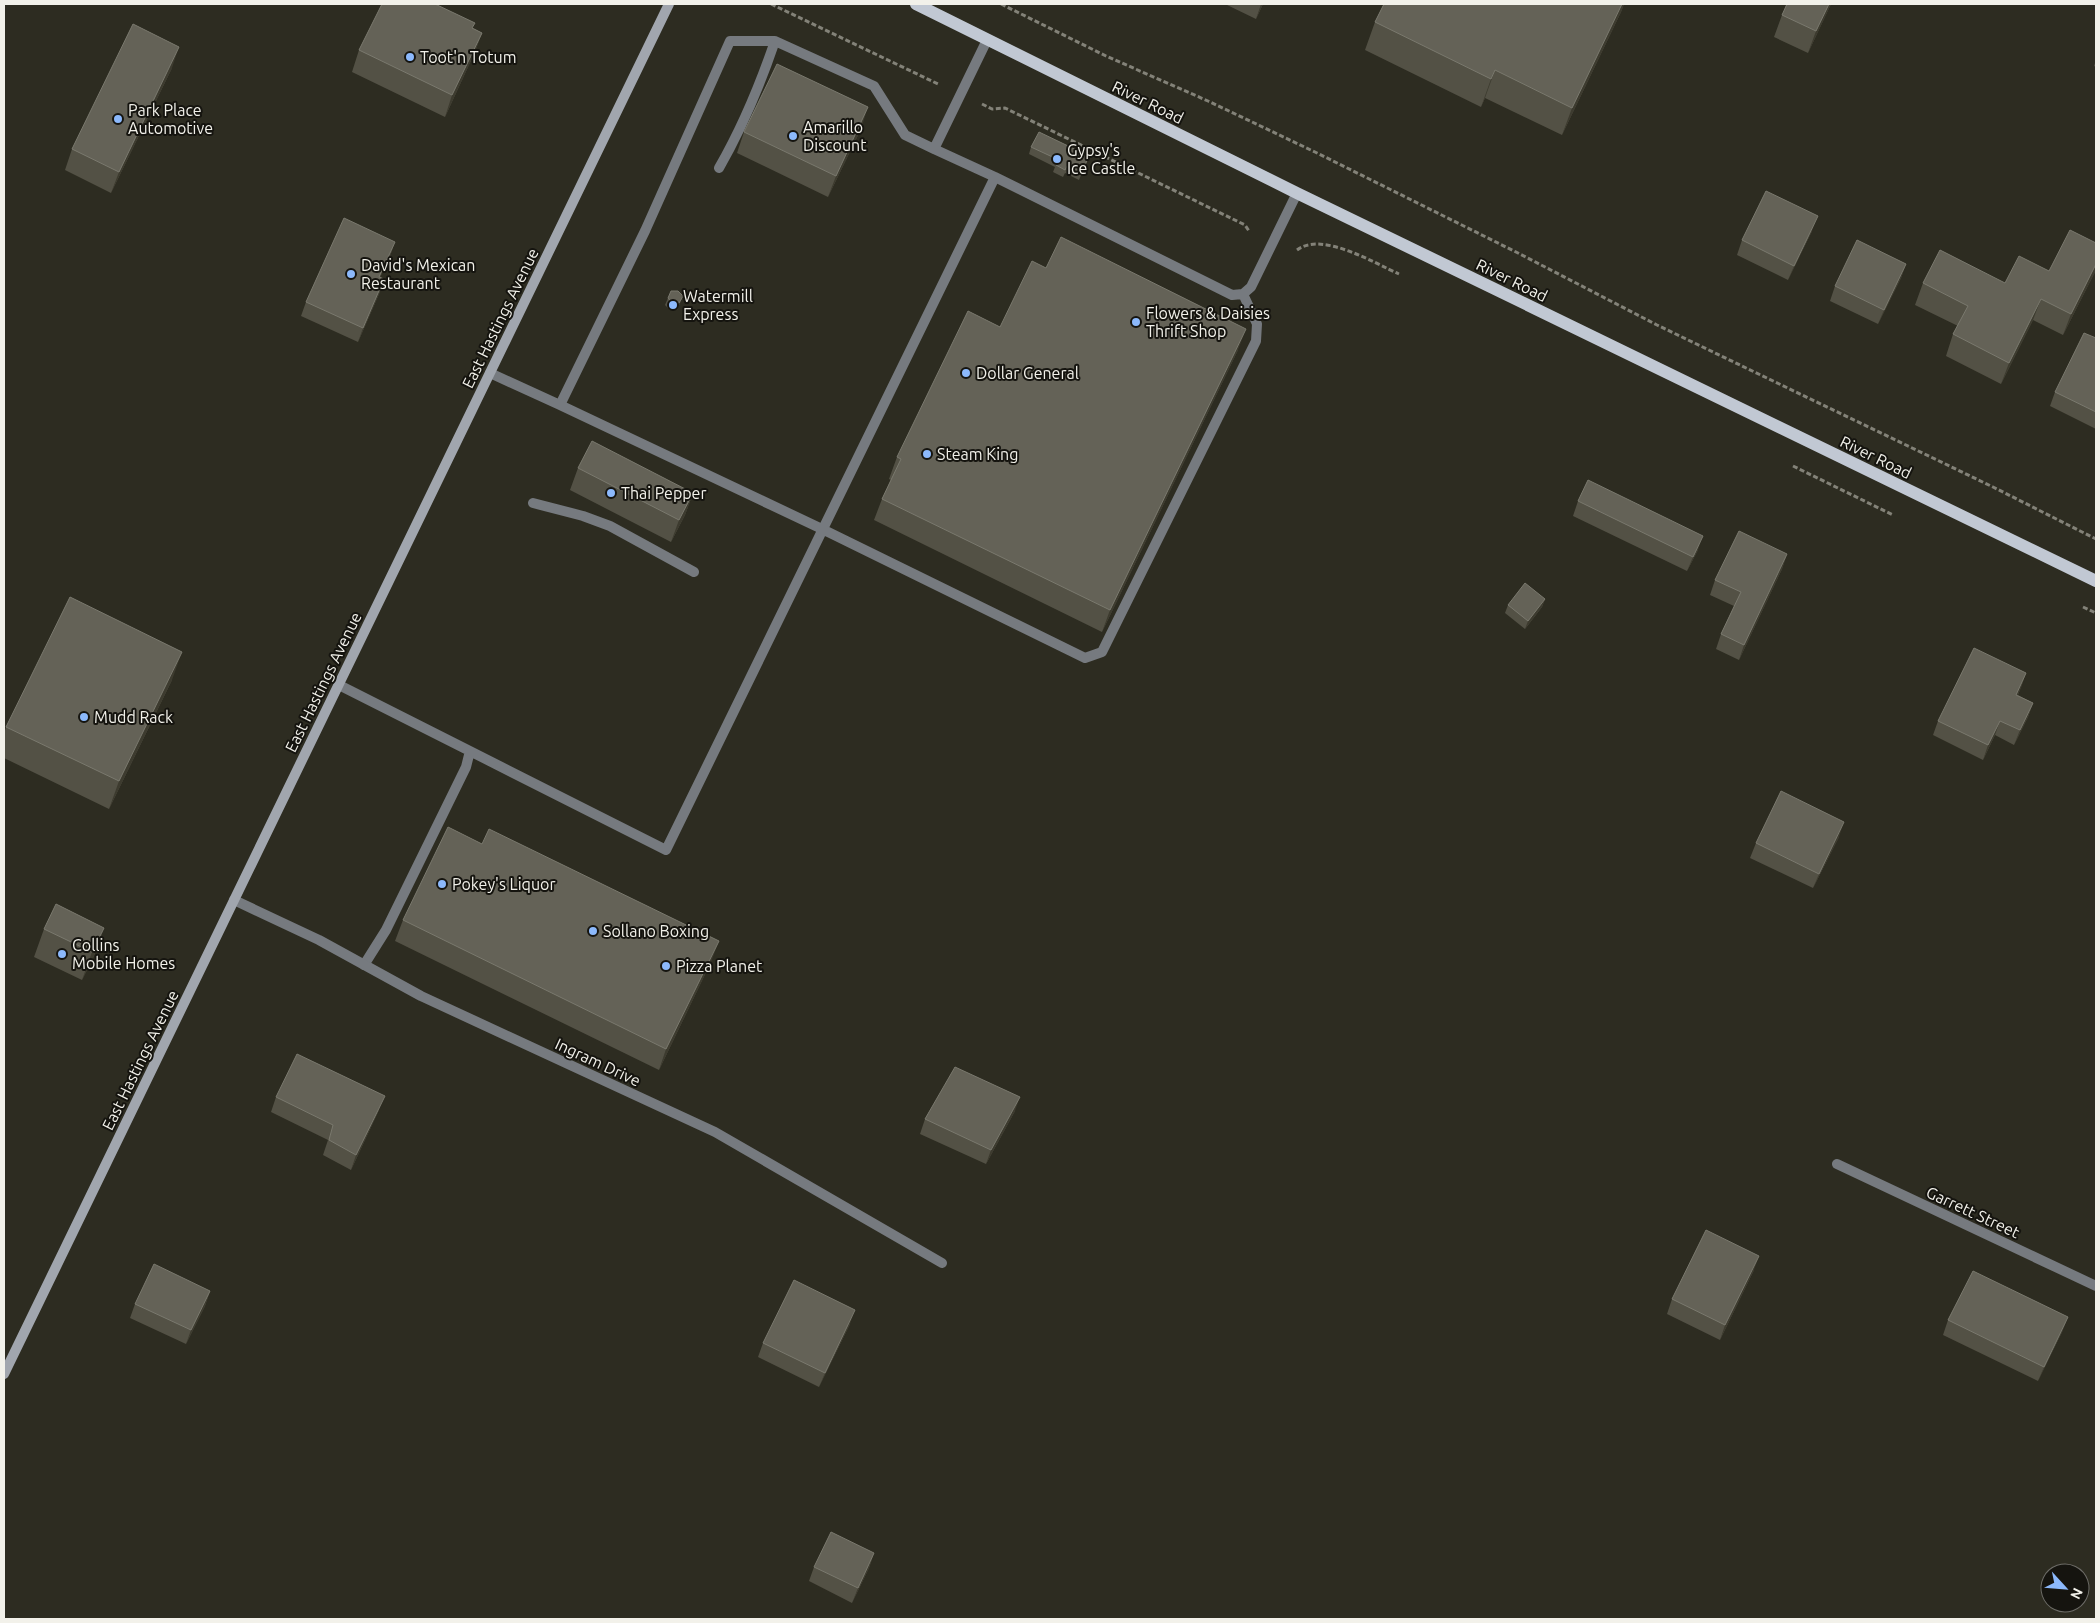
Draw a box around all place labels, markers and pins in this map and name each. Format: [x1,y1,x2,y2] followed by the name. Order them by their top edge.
[420,48,517,66] place label: Toot'n Totum
[404,51,416,63] marker: Toot'n Totum
[128,101,213,137] place label: Park Place Automotive
[112,113,124,125] marker: Park Place Automotive
[803,118,867,154] place label: Amarillo Discount
[787,130,799,142] marker: Amarillo Discount
[1067,141,1135,177] place label: Gypsy's Ice Castle
[1051,153,1063,165] marker: Gypsy's Ice Castle
[361,256,475,292] place label: David's Mexican Restaurant
[345,268,357,280] marker: David's Mexican Restaurant
[683,287,753,323] place label: Watermill Express
[667,299,679,311] marker: Watermill Express
[1146,304,1270,340] place label: Flowers & Daisies Thrift Shop
[1130,316,1142,328] marker: Flowers & Daisies Thrift Shop
[976,364,1079,382] place label: Dollar General
[960,367,972,379] marker: Dollar General
[937,445,1018,463] place label: Steam King
[921,448,933,460] marker: Steam King
[621,484,707,502] place label: Thai Pepper
[605,487,617,499] marker: Thai Pepper
[94,708,173,726] place label: Mudd Rack
[78,711,90,723] marker: Mudd Rack
[452,875,556,893] place label: Pokey's Liquor
[436,878,448,890] marker: Pokey's Liquor
[603,922,709,940] place label: Sollano Boxing
[587,925,599,937] marker: Sollano Boxing
[72,936,175,972] place label: Collins Mobile Homes
[56,948,68,960] marker: Collins Mobile Homes
[676,957,763,975] place label: Pizza Planet
[660,960,672,972] marker: Pizza Planet

